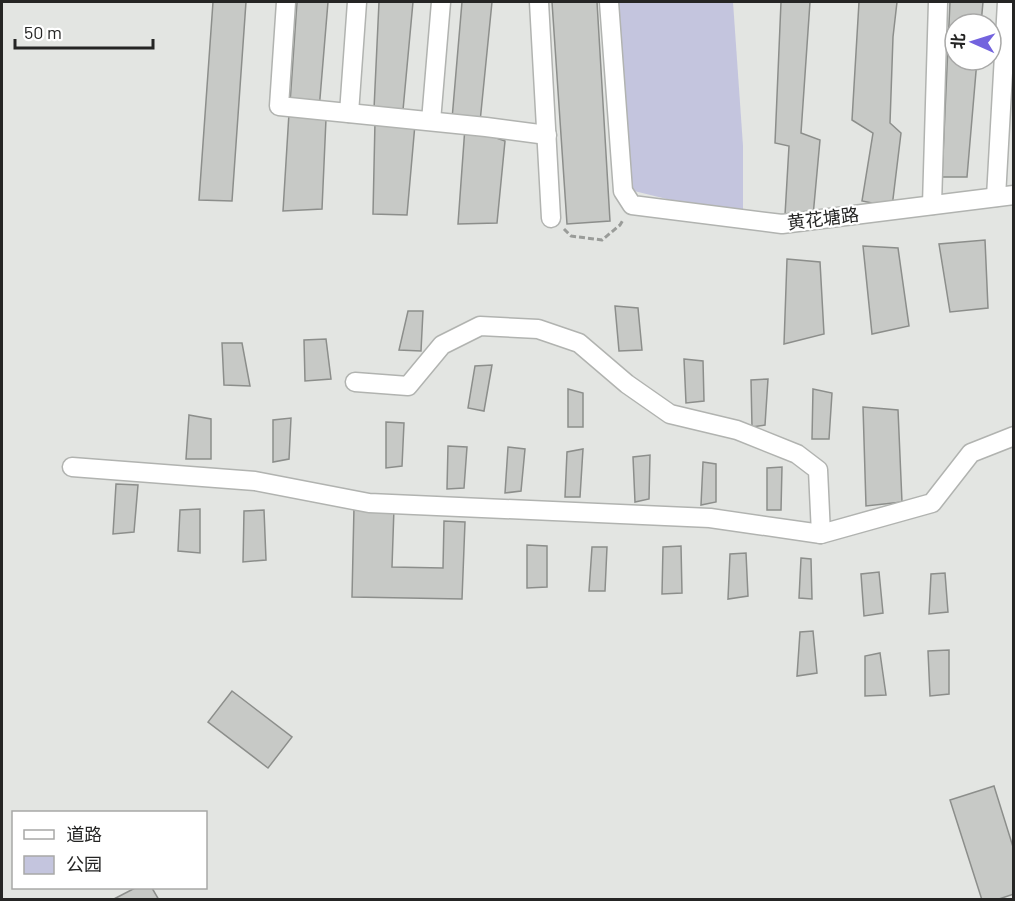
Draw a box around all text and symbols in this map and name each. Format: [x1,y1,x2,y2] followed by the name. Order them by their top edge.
[15,12,153,50] scale bar
[943,12,1003,72] north arrow
[24,21,62,43] text: 50 m
[948,33,967,50] text: 北
[786,203,860,233] street label: 黄花塘路
[12,811,207,889] legend
[66,823,102,845] text: 道路
[66,853,102,875] text: 公园

